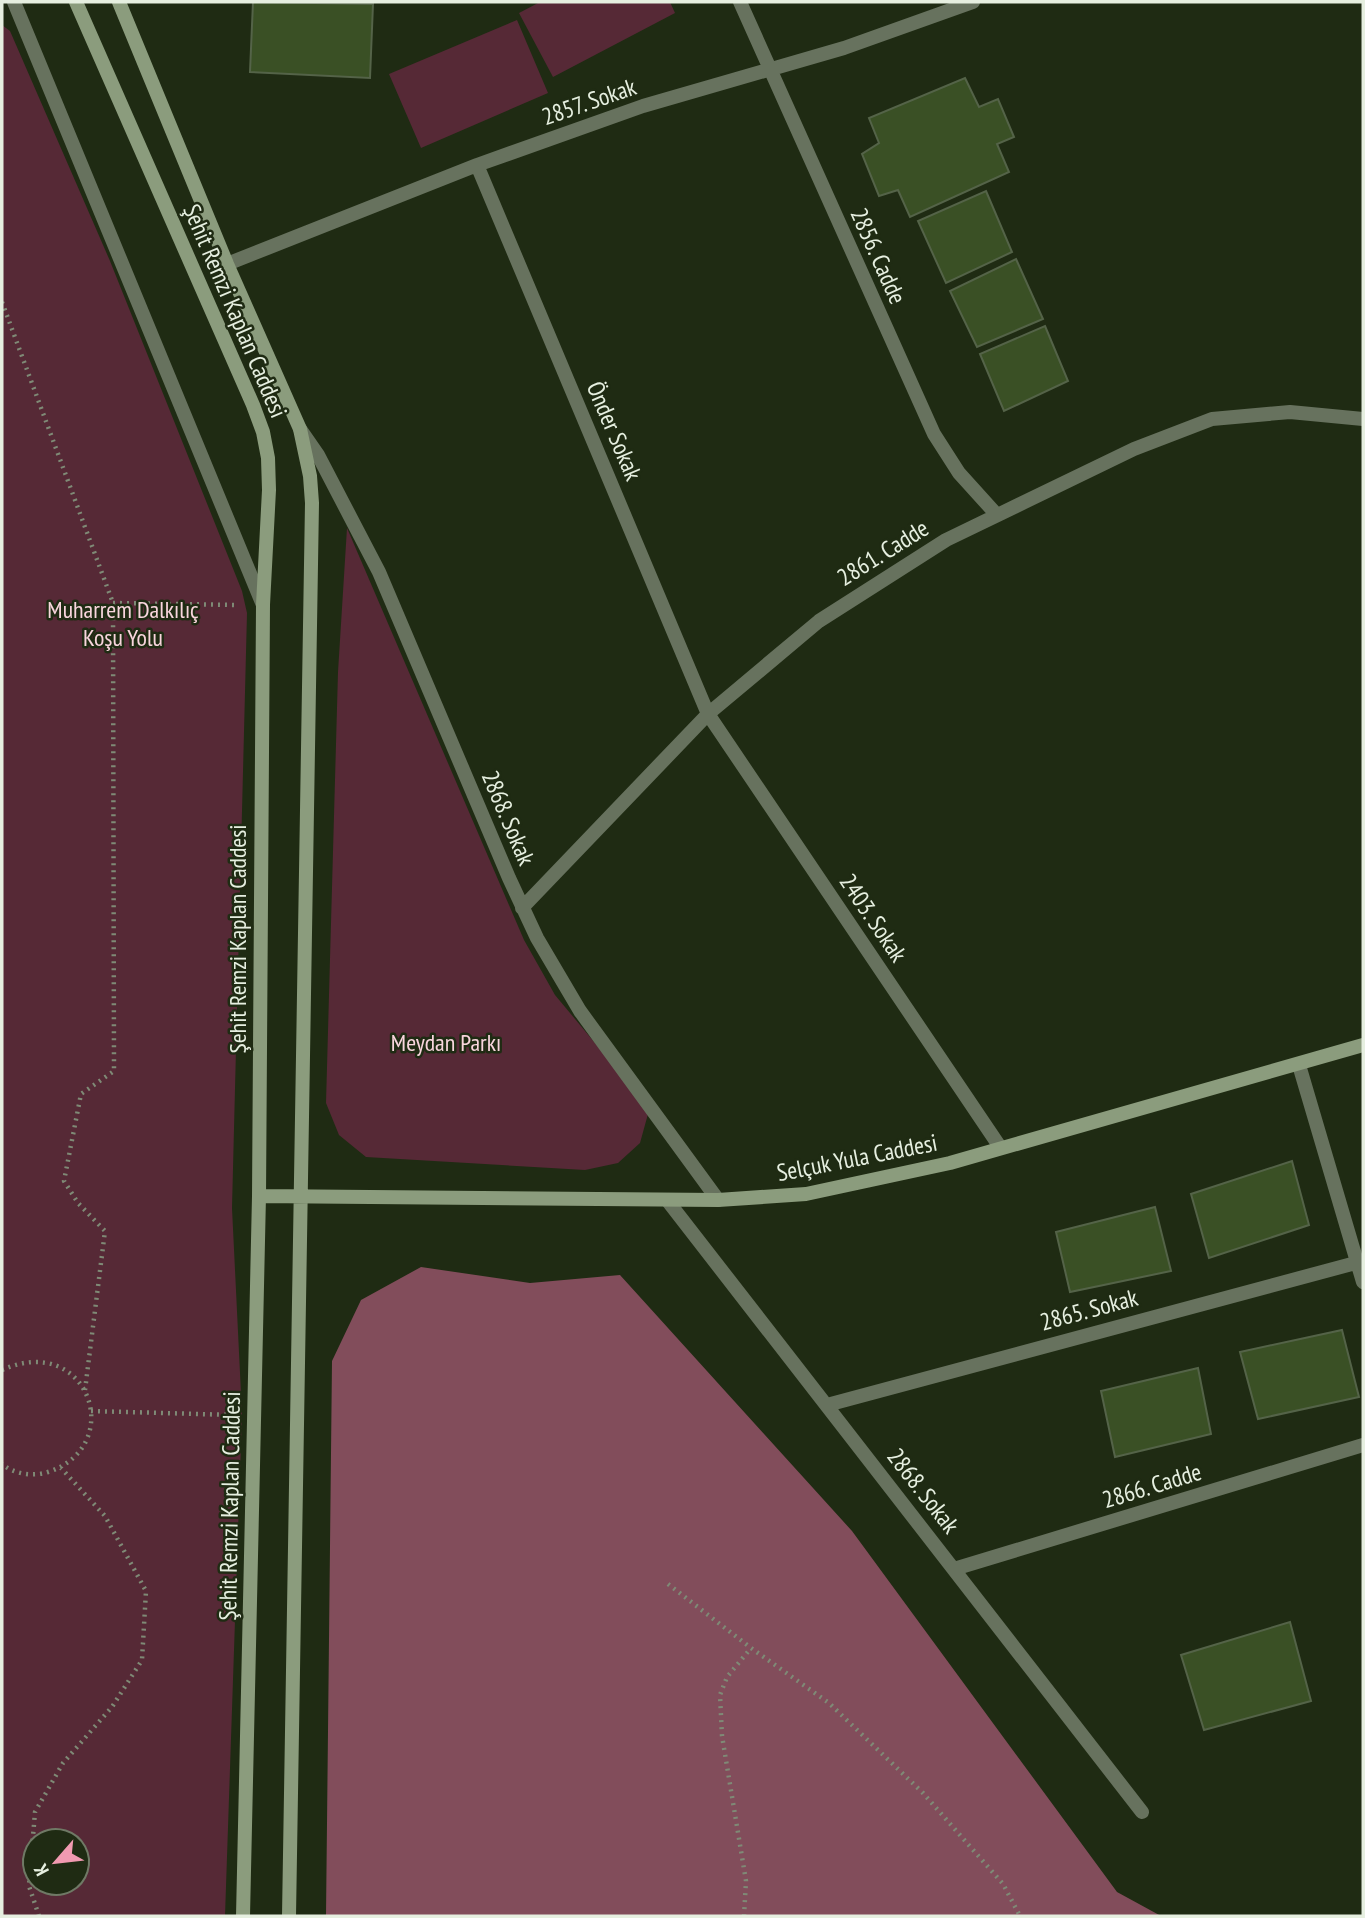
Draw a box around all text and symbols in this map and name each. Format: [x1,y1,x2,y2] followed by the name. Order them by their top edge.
[538,71,641,132] street label: 2857. Sokak
[176,199,295,422] street label: Şehit Remzi Kaplan Caddesi
[844,203,913,309] street label: 2856. Cadde
[580,377,649,486] street label: Önder Sokak
[831,512,934,593] street label: 2861. Cadde
[47,594,199,653] park label: Muharrem Dalkılıç Koşu Yolu
[475,766,543,870] street label: 2868. Sokak
[222,824,253,1054] street label: Şehit Remzi Kaplan Caddesi
[833,868,915,968] street label: 2403. Sokak
[391,1027,501,1058] park label: Meydan Parkı
[774,1127,940,1188] street label: Selçuk Yula Caddesi
[1037,1281,1142,1337] street label: 2865. Sokak
[212,1391,247,1621] street label: Şehit Remzi Kaplan Caddesi
[880,1442,967,1540] street label: 2868. Sokak
[1099,1456,1205,1515] street label: 2866. Cadde
[21,1827,91,1897] north arrow
[28,1860,54,1880] text: K

